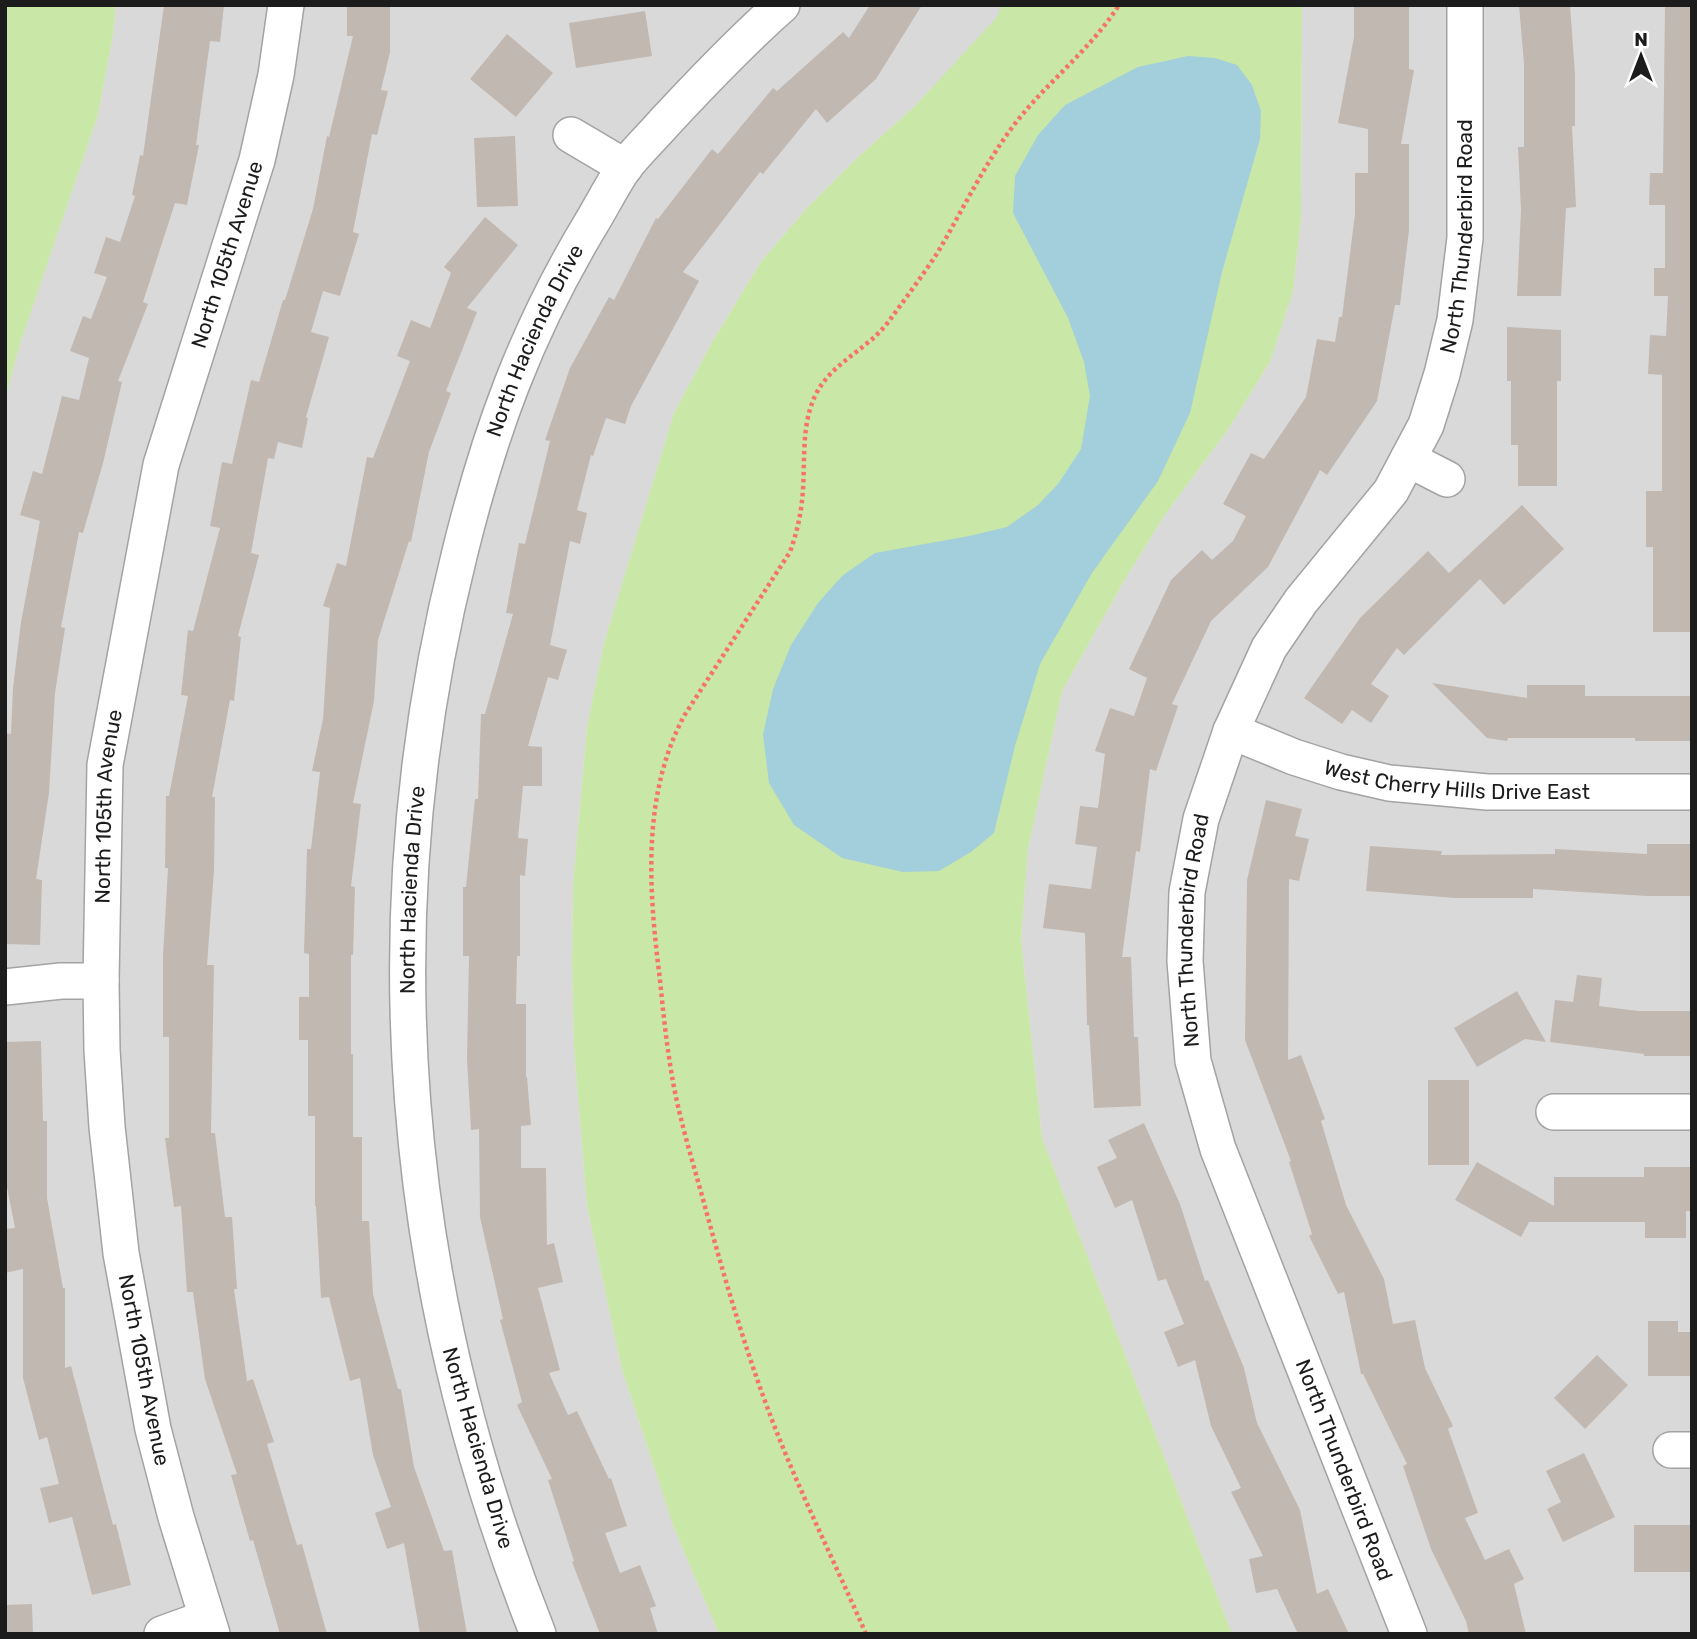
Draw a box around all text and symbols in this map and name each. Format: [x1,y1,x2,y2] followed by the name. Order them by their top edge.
[1606,21,1676,91] north arrow
[1634,28,1648,51] text: N
[1434,119,1478,356] street label: North Thunderbird Road
[186,158,268,351] street label: North 105th Avenue
[481,240,588,440] street label: North Hacienda Drive
[89,707,127,904] street label: North 105th Avenue
[1321,754,1590,804] street label: West Cherry Hills Drive East
[395,785,430,994] street label: North Hacienda Drive
[1172,811,1214,1048] street label: North Thunderbird Road
[114,1272,175,1468] street label: North 105th Avenue
[438,1344,519,1551] street label: North Hacienda Drive
[1291,1356,1398,1584] street label: North Thunderbird Road

